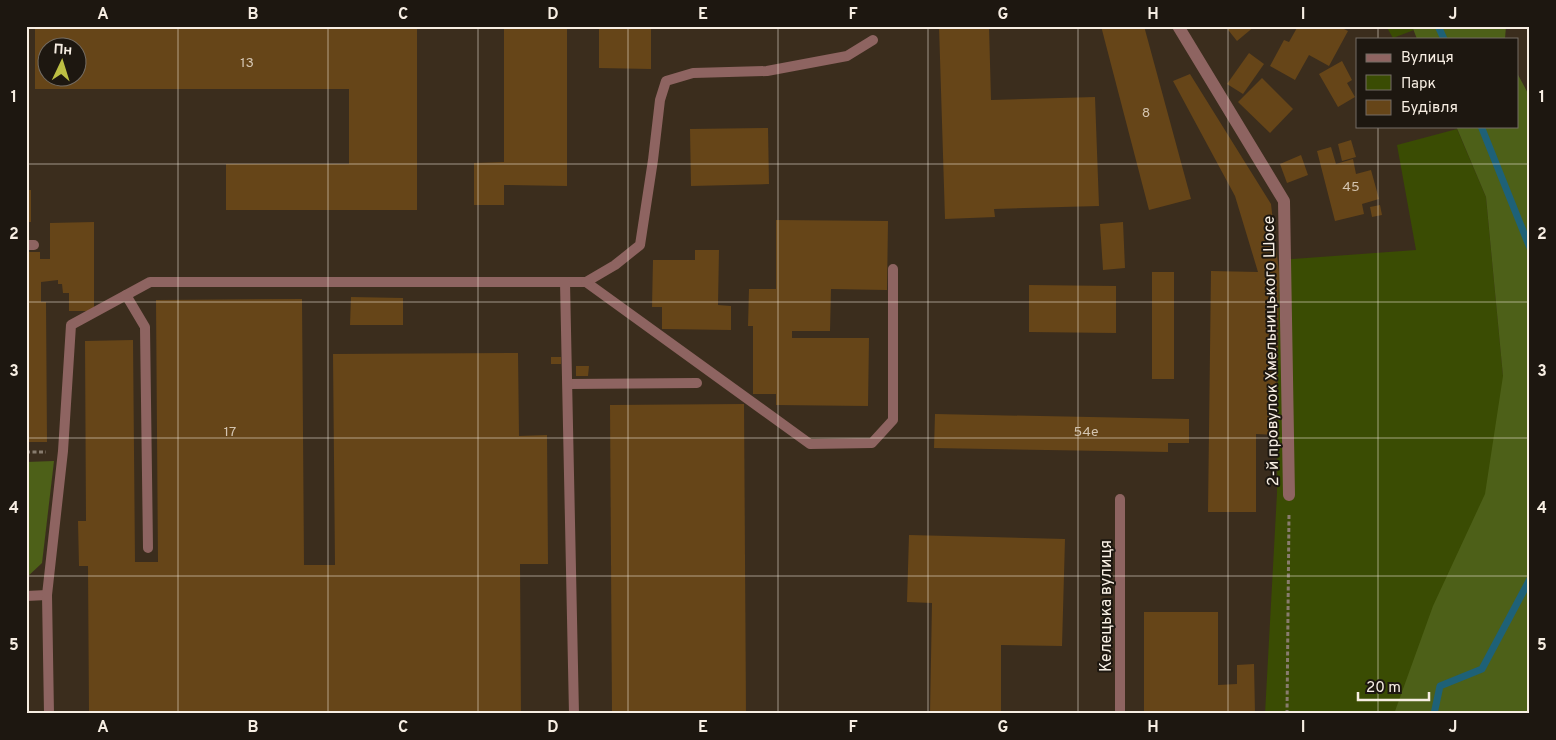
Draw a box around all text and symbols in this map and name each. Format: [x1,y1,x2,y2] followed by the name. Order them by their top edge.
[97,5,109,25] text: A
[247,5,259,25] text: B
[398,5,408,25] text: C
[547,5,559,25] text: D
[698,5,708,25] text: E
[848,5,858,25] text: F
[998,5,1008,25] text: G
[1147,5,1159,25] text: H
[1301,5,1305,25] text: I
[1449,5,1457,25] text: J
[38,38,88,88] north arrow
[1356,38,1518,128] legend
[53,41,73,60] text: Пн
[1401,49,1454,68] text: Вулиця
[240,55,254,72] house number: 13
[1401,75,1436,94] text: Парк
[11,88,17,108] text: 1
[1539,88,1545,108] text: 1
[1401,99,1458,118] text: Будівля
[1142,105,1150,122] house number: 8
[1342,179,1360,196] house number: 45
[1260,215,1284,487] street label: 2-й провулок Хмельницького Шосе
[9,225,19,245] text: 2
[1537,225,1547,245] text: 2
[9,362,19,382] text: 3
[1537,362,1547,382] text: 3
[224,424,236,441] house number: 17
[1073,424,1099,441] house number: 54е
[9,499,19,519] text: 4
[1537,499,1547,519] text: 4
[1097,540,1117,672] street label: Келецька вулиця
[9,636,19,656] text: 5
[1537,636,1547,656] text: 5
[1358,670,1430,702] scale bar
[1366,679,1401,698] text: 20 m
[97,718,109,738] text: A
[247,718,259,738] text: B
[398,718,408,738] text: C
[547,718,559,738] text: D
[698,718,708,738] text: E
[848,718,858,738] text: F
[998,718,1008,738] text: G
[1147,718,1159,738] text: H
[1301,718,1305,738] text: I
[1449,718,1457,738] text: J

